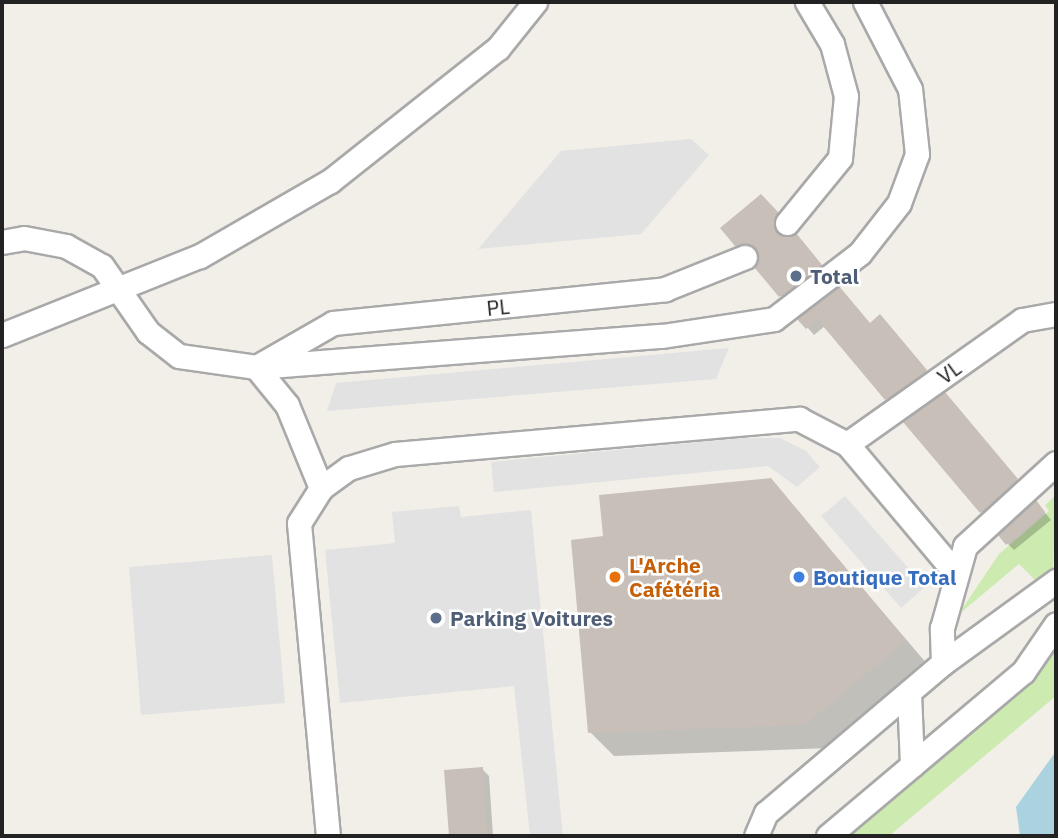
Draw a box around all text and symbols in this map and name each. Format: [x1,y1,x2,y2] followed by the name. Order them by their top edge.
[810,263,859,289] place label: Total
[788,268,804,284] marker: Total
[485,293,511,321] street label: PL
[932,355,966,389] street label: VL
[629,552,720,602] place label: L'Arche Cafétéria
[813,564,956,590] place label: Boutique Total
[607,569,623,585] marker: L'Arche Cafétéria
[791,569,807,585] marker: Boutique Total
[450,605,613,631] place label: Parking Voitures
[428,610,444,626] marker: Parking Voitures

